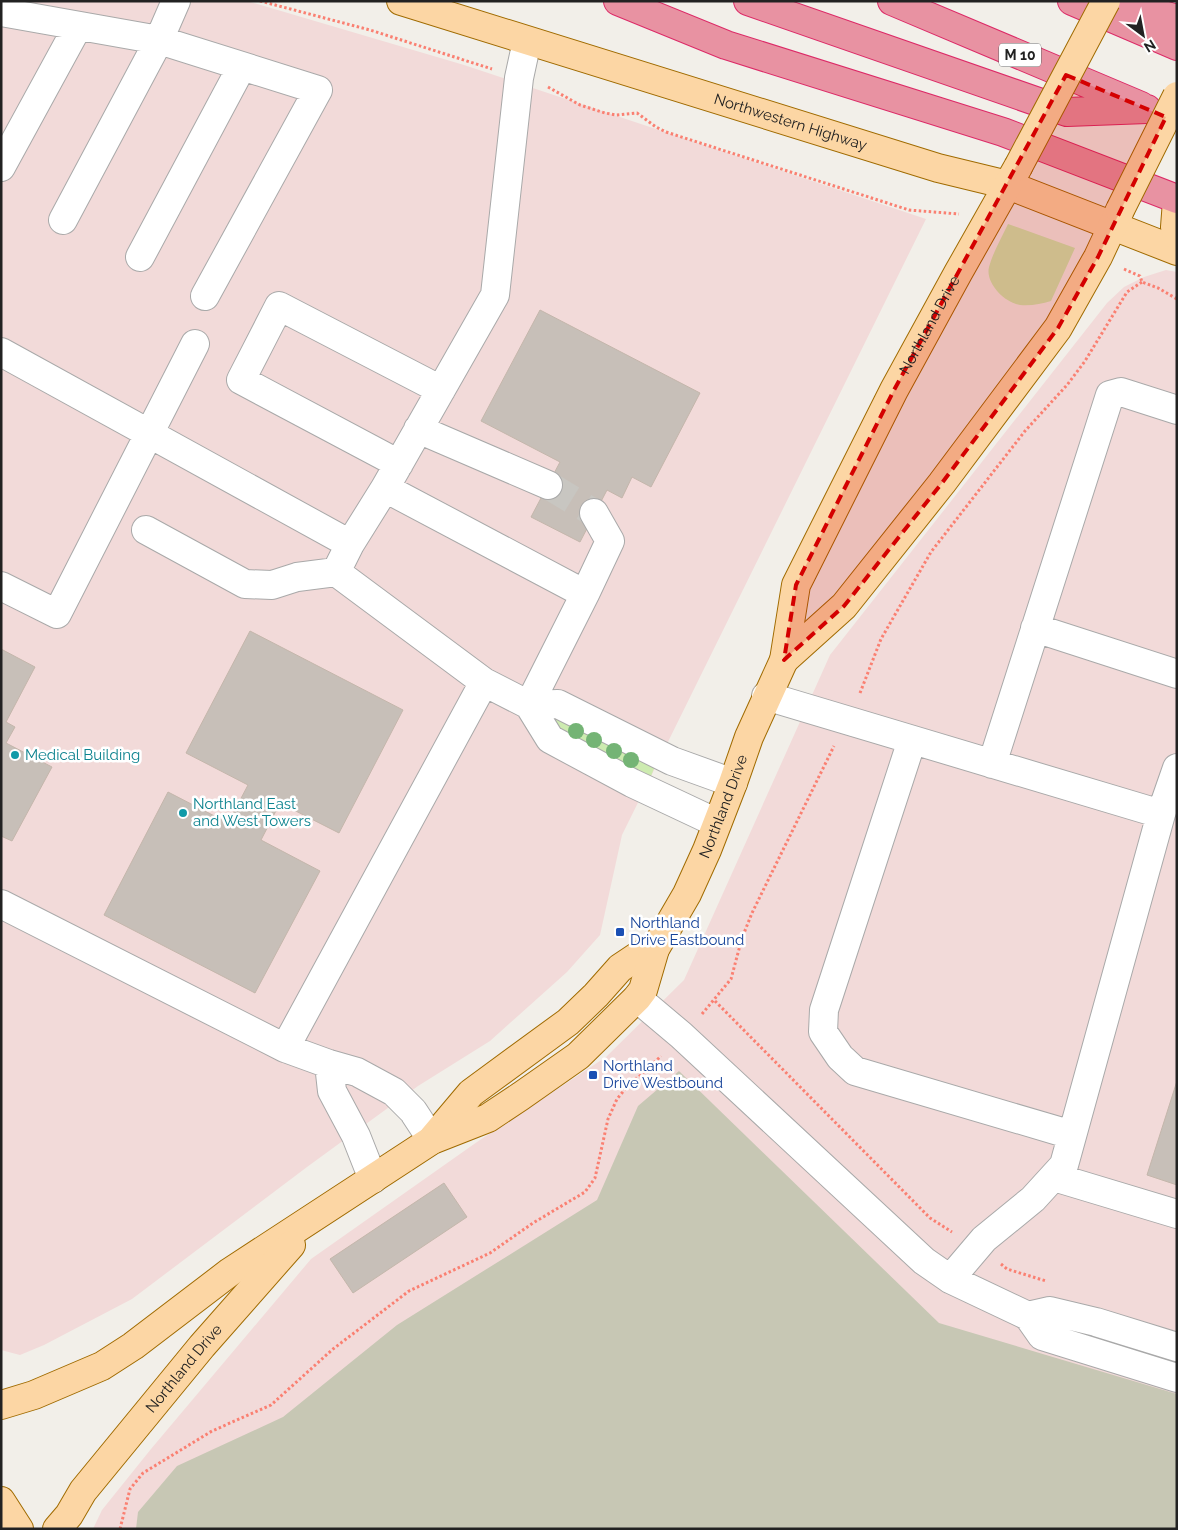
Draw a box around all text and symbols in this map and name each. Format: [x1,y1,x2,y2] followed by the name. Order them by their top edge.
[1118,10,1168,60] north arrow
[1141,36,1159,56] text: N
[999,44,1041,66] road number: M 10
[712,90,869,154] street label: Northwestern Highway
[895,272,964,377] street label: Northland Drive
[25,746,140,764] place label: Medical Building
[9,749,21,761] marker: Medical Building
[695,752,751,861] street label: Northland Drive
[193,795,311,830] place label: Northland East and West Towers
[177,807,189,819] marker: Northland East and West Towers
[630,914,744,949] place label: Northland Drive Eastbound
[614,926,626,938] marker: Northland Drive Eastbound
[603,1057,723,1092] place label: Northland Drive Westbound
[587,1069,599,1081] marker: Northland Drive Westbound
[142,1320,226,1416] street label: Northland Drive

